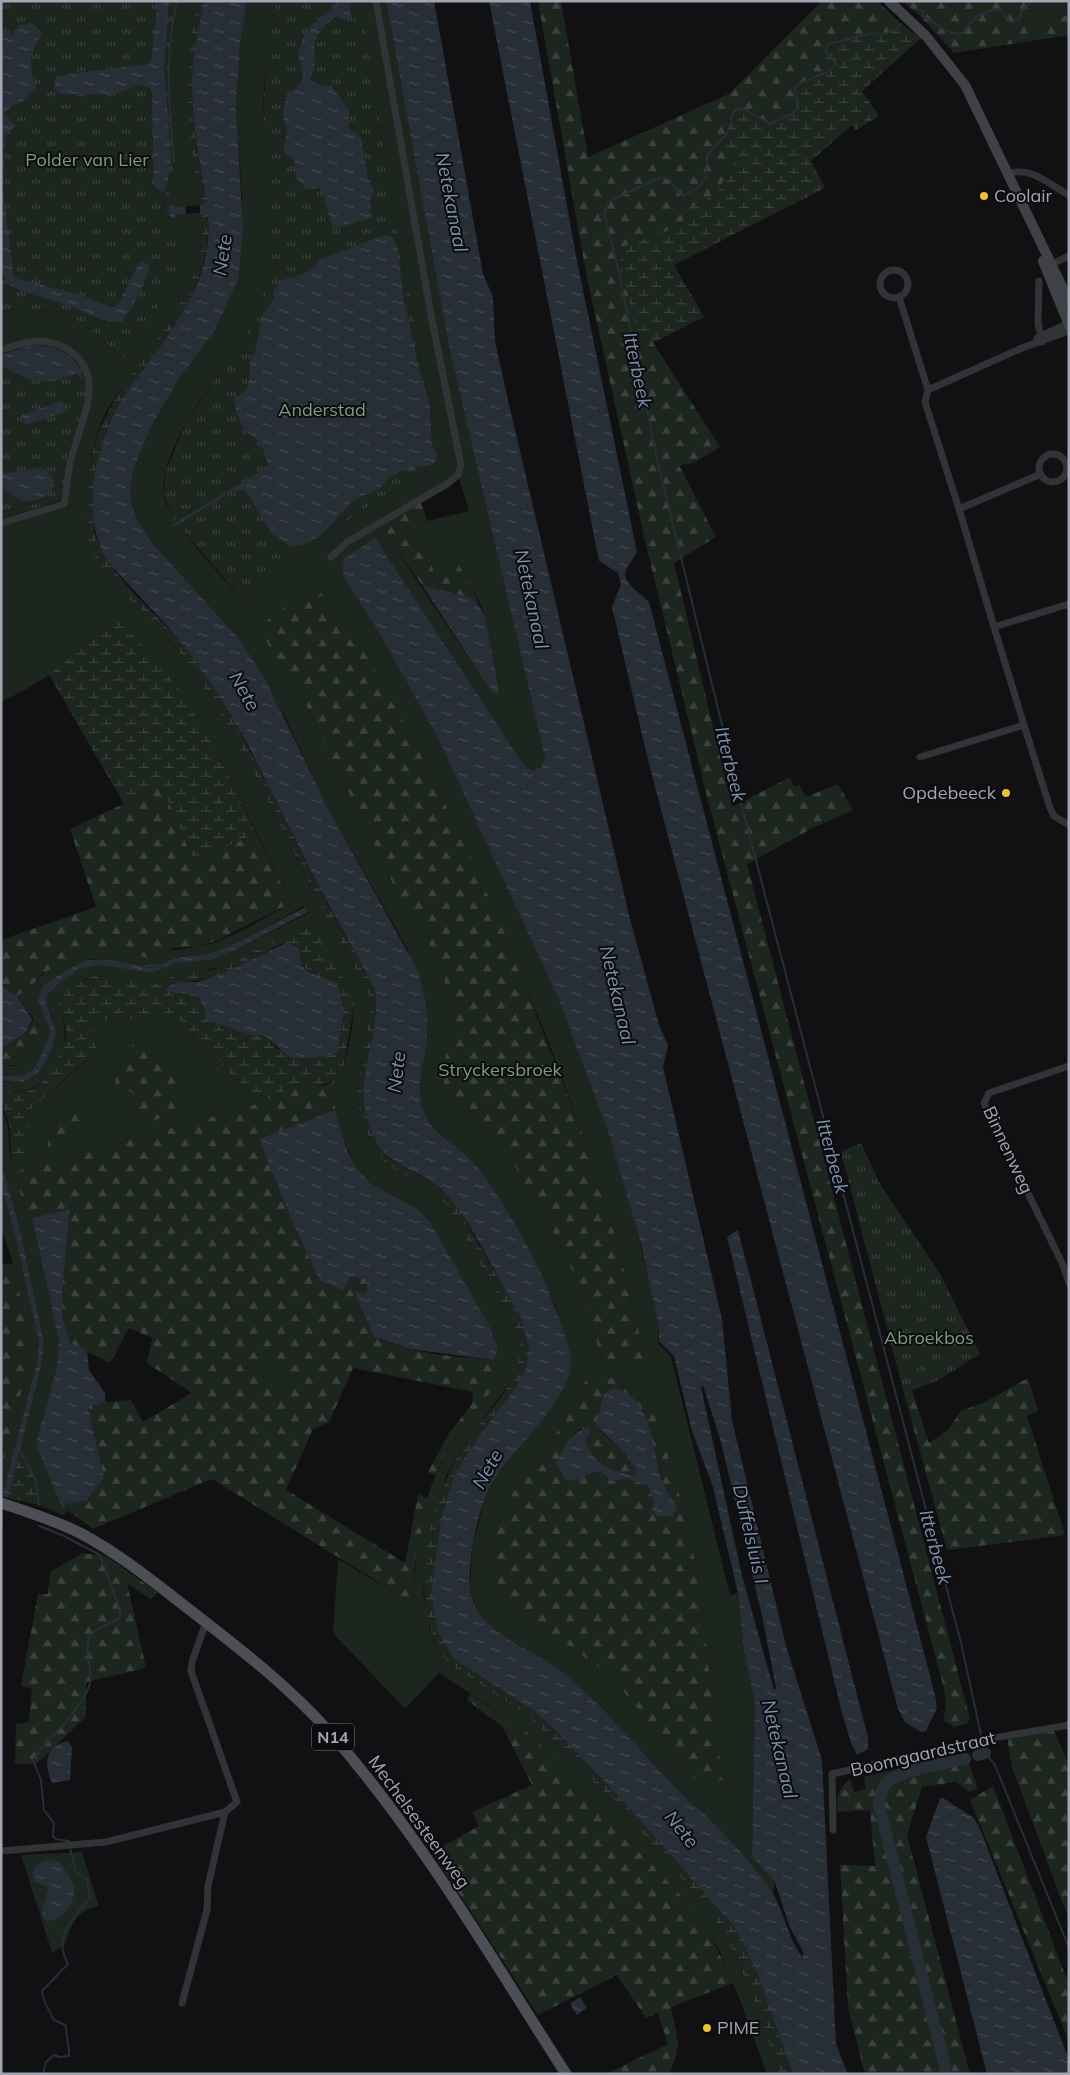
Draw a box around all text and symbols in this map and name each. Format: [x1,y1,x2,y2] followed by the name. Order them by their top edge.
[25,148,149,171] park label: Polder van Lier
[431,150,474,254] water label: Netekanaal
[994,184,1053,207] place label: Coolair
[978,190,990,202] marker: Coolair
[207,233,237,277] water label: Nete
[618,330,658,411] water label: Itterbeek
[278,398,366,421] park label: Anderstad
[510,547,554,651] water label: Netekanaal
[224,667,266,715] water label: Nete
[710,724,752,805] water label: Itterbeek
[902,781,997,804] place label: Opdebeeck
[1000,787,1012,799] marker: Opdebeeck
[595,943,641,1047] water label: Netekanaal
[382,1050,410,1094] water label: Nete
[438,1058,563,1081] park label: Stryckersbroek
[978,1102,1039,1197] street label: Binnenweg
[811,1116,855,1197] water label: Itterbeek
[884,1326,974,1349] park label: Abroekbos
[466,1445,508,1493] water label: Nete
[728,1482,774,1586] water label: Duffelsluis I
[914,1507,958,1588] water label: Itterbeek
[757,1697,803,1801] water label: Netekanaal
[312,1724,354,1750] road number: N14
[848,1726,997,1781] street label: Boomgaardstraat
[363,1751,475,1893] street label: Mechelsesteenweg
[660,1805,704,1853] water label: Nete
[717,2016,759,2039] place label: PIME
[701,2022,713,2034] marker: PIME

